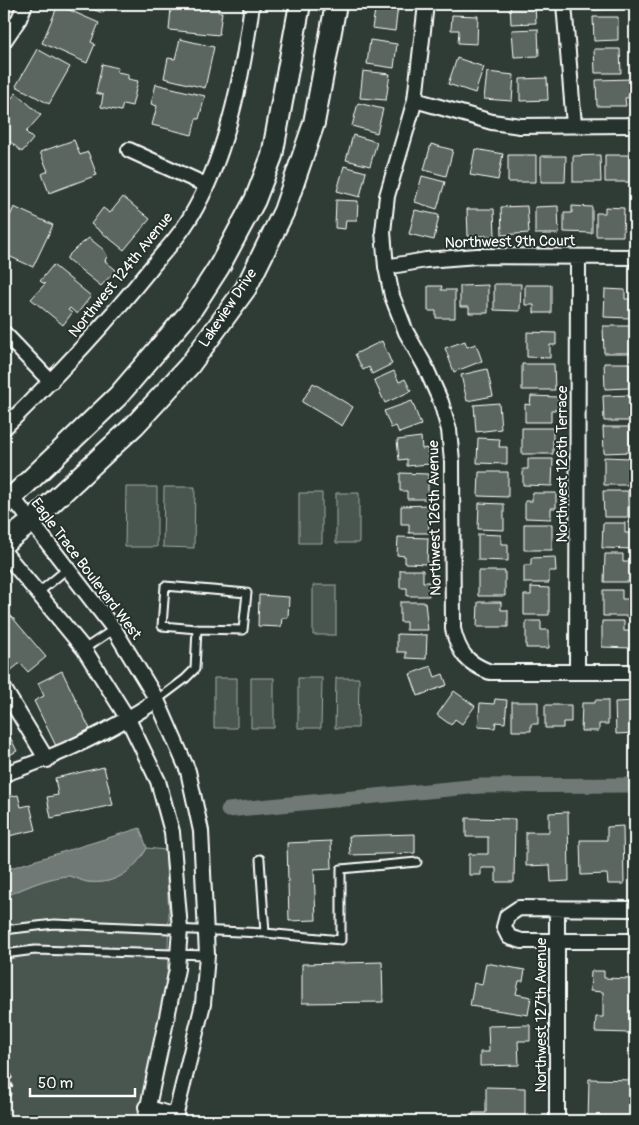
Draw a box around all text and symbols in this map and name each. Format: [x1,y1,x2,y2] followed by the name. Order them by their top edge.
[65,208,178,341] street label: Northwest 124th Avenue
[445,231,576,253] street label: Northwest 9th Court
[195,264,262,351] street label: Lakeview Drive
[553,385,572,543] street label: Northwest 126th Terrace
[424,439,446,596] street label: Northwest 126th Avenue
[27,494,146,644] street label: Eagle Trace Boulevard West
[532,937,551,1092] street label: Northwest 127th Avenue
[30,1065,135,1097] scale bar
[38,1074,73,1093] text: 50 m

